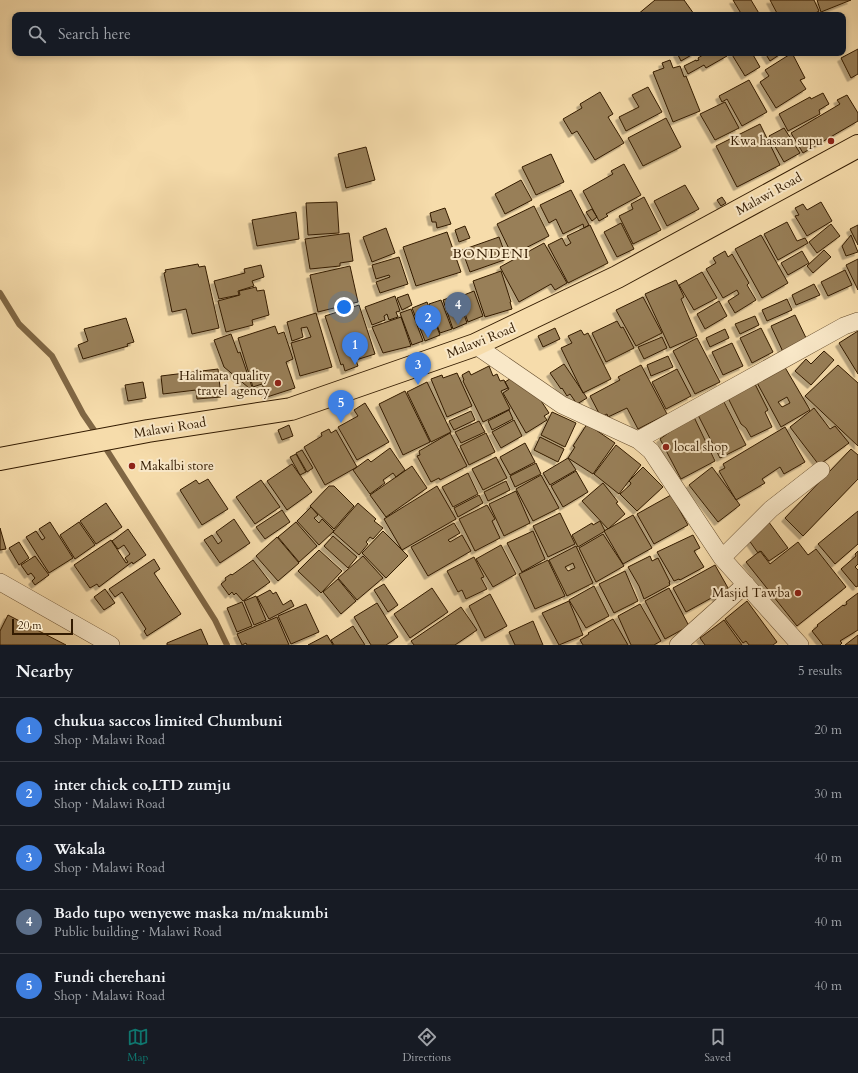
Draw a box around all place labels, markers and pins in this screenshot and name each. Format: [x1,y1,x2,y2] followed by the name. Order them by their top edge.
[730,132,823,150] place label: Kwa hassan supu
[826,136,836,146] marker: Kwa hassan supu
[445,292,471,325] pin: 4
[415,305,441,338] pin: 2
[342,332,368,365] pin: 1
[405,352,431,385] pin: 3
[179,367,270,400] place label: Halimata quality travel agency
[273,378,283,388] marker: Halimata quality travel agency
[328,390,354,423] pin: 5
[674,438,728,456] place label: local shop
[661,442,671,452] marker: local shop
[140,457,214,475] place label: Makalbi store
[127,461,137,471] marker: Makalbi store
[712,584,790,602] place label: Masjid Tawba
[793,588,803,598] marker: Masjid Tawba

